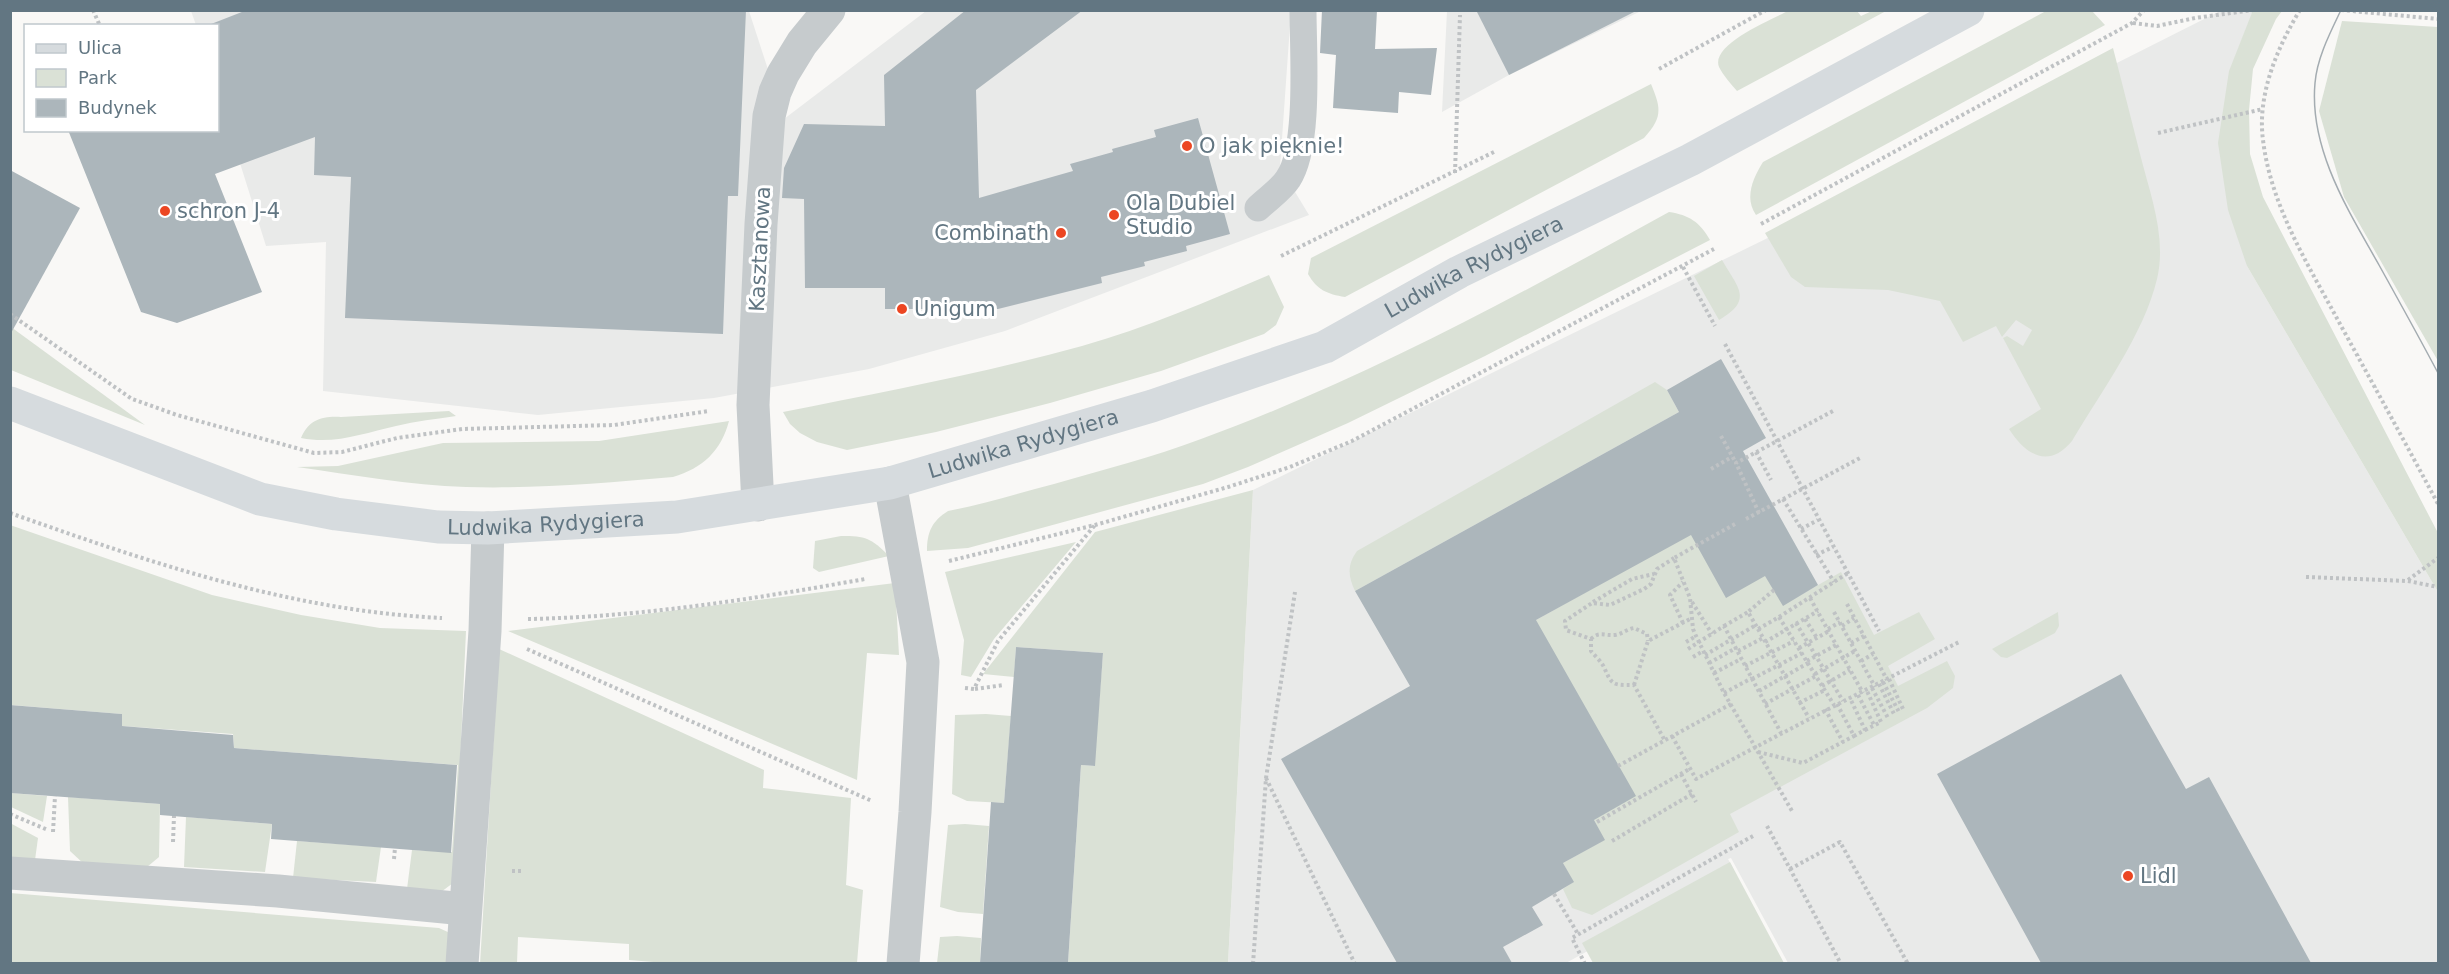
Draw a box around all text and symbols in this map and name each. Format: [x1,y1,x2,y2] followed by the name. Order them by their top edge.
[24,24,219,132] legend
[78,37,122,58] text: Ulica
[78,67,117,88] text: Park
[78,97,157,118] text: Budynek
[1199,134,1344,158] place label: O jak pięknie!
[1180,139,1194,153] marker: O jak pięknie!
[745,186,775,312] street label: Kasztanowa
[1126,191,1235,239] place label: Ola Dubiel Studio
[177,199,280,223] place label: schron J-4
[158,204,172,218] marker: schron J-4
[1107,208,1121,222] marker: Ola Dubiel Studio
[1380,211,1567,323] street label: Ludwika Rydygiera
[934,221,1049,245] place label: Combinath
[1054,226,1068,240] marker: Combinath
[914,297,996,321] place label: Unigum
[895,302,909,316] marker: Unigum
[925,404,1121,483] street label: Ludwika Rydygiera
[447,507,645,540] street label: Ludwika Rydygiera
[2140,864,2177,888] place label: Lidl
[2121,869,2135,883] marker: Lidl

